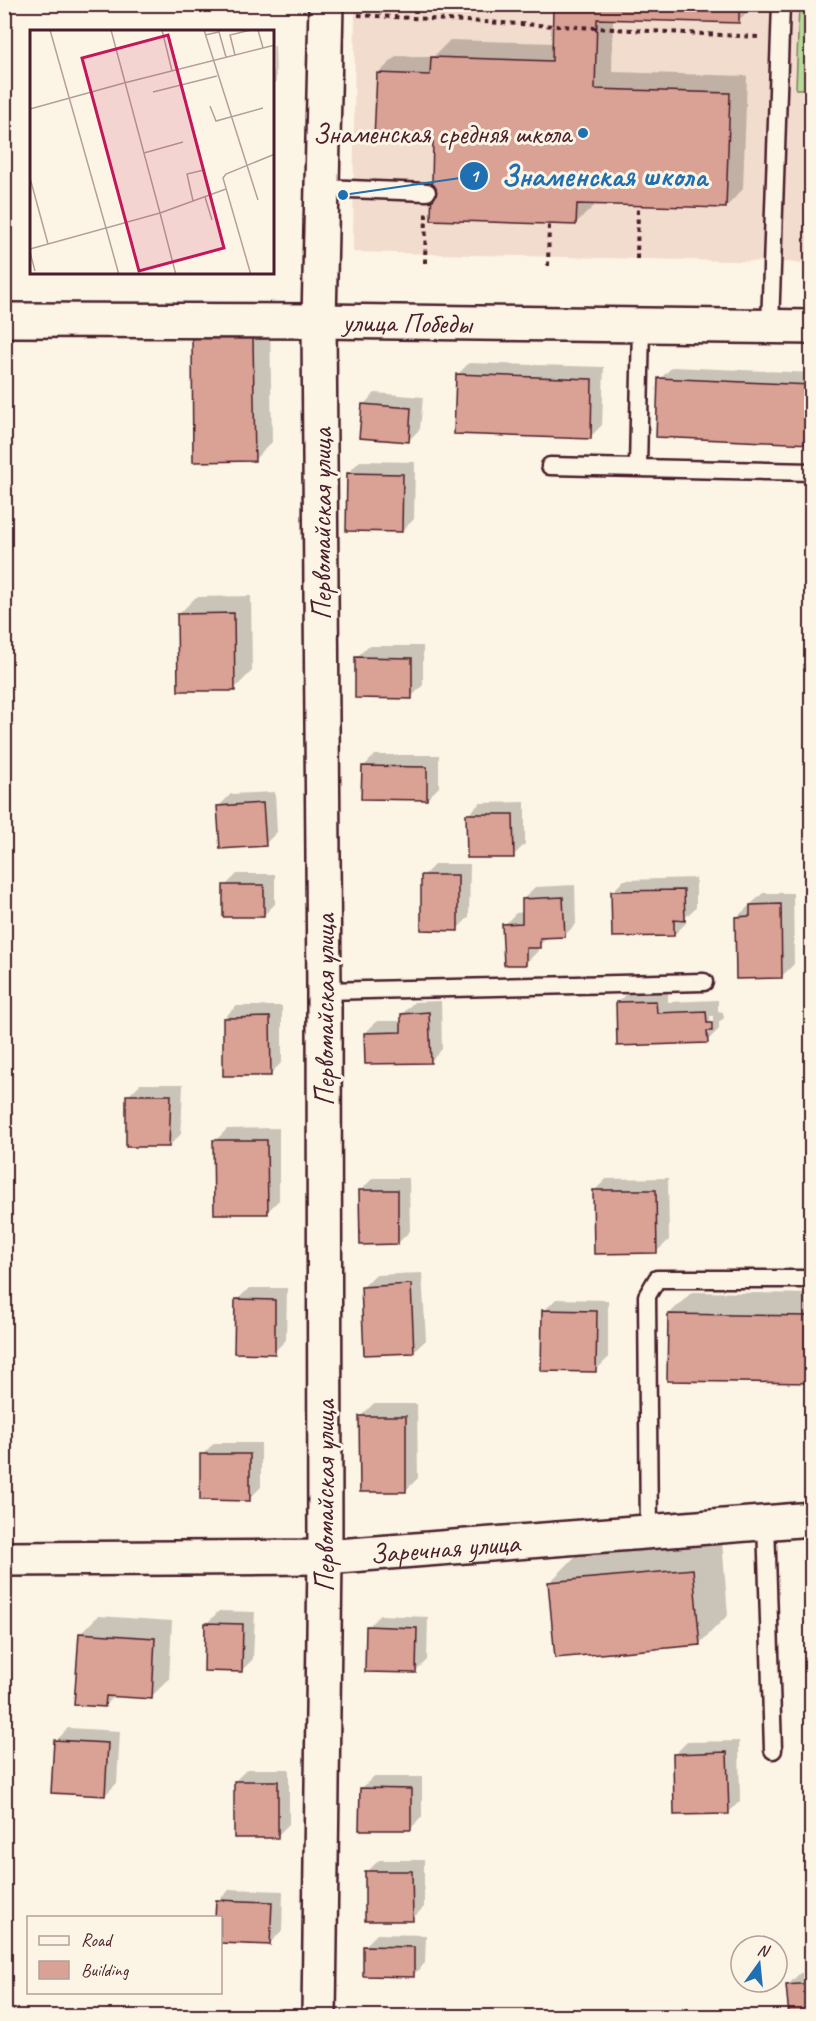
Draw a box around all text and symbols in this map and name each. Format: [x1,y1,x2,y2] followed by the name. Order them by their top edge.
[30,30,274,274] inset map
[313,116,574,151] place label: Знаменская средняя школа
[576,126,590,140] marker: Знаменская средняя школа
[459,152,718,200] callout: Знаменская школа
[501,157,710,195] text: Знаменская школа
[470,165,480,187] text: 1
[340,304,474,341] street label: улица Победы
[304,426,339,620] street label: Первомайская улица
[307,912,342,1106] street label: Первомайская улица
[307,1398,342,1592] street label: Первомайская улица
[369,1525,522,1571] street label: Заречная улица
[27,1916,222,1994] legend
[81,1929,114,1951] text: Road
[729,1934,789,1994] north arrow
[755,1940,773,1962] text: N
[81,1959,130,1981] text: Building

